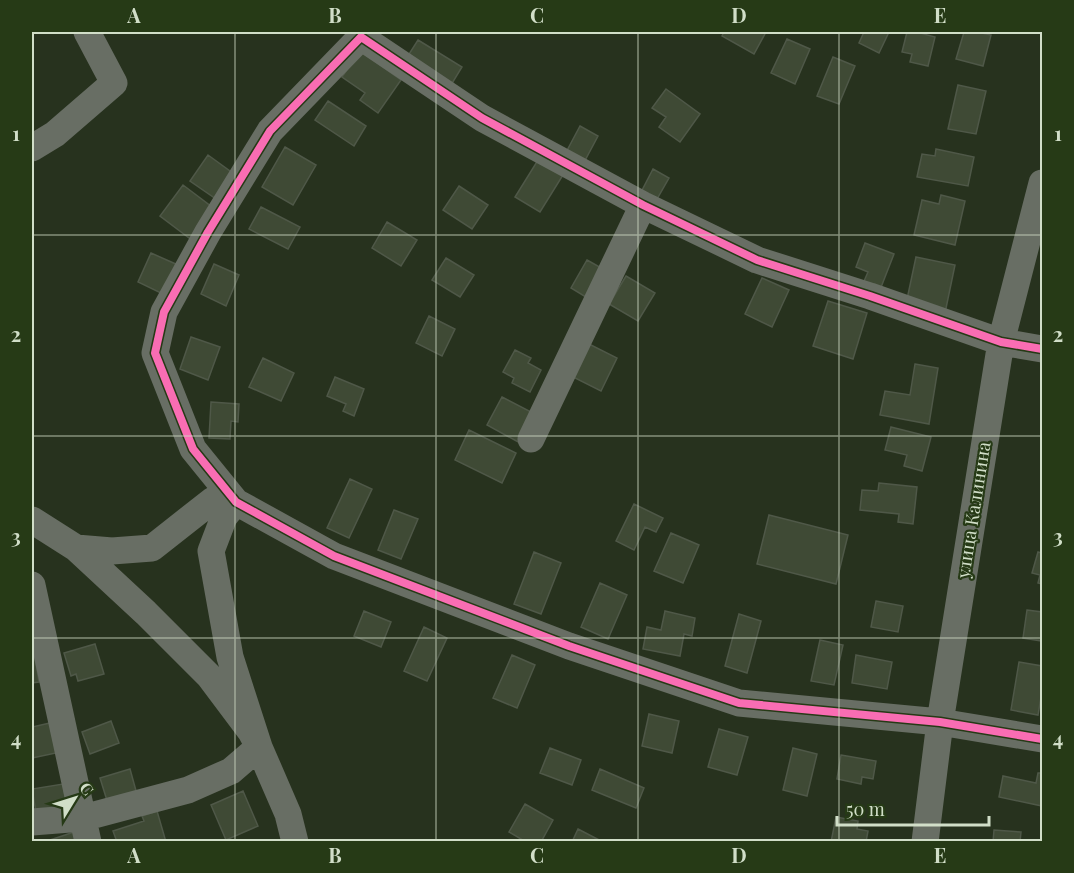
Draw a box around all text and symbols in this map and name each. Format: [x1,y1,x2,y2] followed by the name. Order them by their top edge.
[126,1,141,28] text: A
[328,1,342,28] text: B
[530,1,544,28] text: C
[731,1,747,28] text: D
[934,1,946,28] text: E
[12,119,20,146] text: 1
[1054,119,1062,146] text: 1
[11,320,21,347] text: 2
[1053,320,1063,347] text: 2
[950,440,996,581] street label: улица Калинина
[11,522,21,549] text: 3
[1053,522,1063,549] text: 3
[11,724,21,751] text: 4
[1053,724,1063,751] text: 4
[45,768,105,828] north arrow
[75,778,99,799] text: С
[837,789,988,827] scale bar
[846,797,885,821] text: 50 m
[126,841,141,868] text: A
[328,841,342,868] text: B
[530,841,544,868] text: C
[731,841,747,868] text: D
[934,841,946,868] text: E

